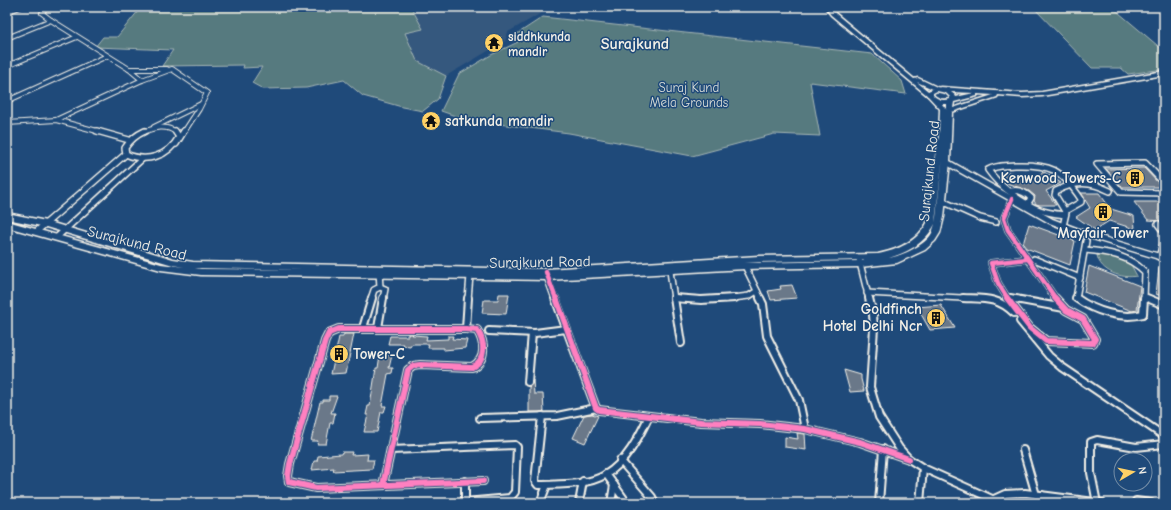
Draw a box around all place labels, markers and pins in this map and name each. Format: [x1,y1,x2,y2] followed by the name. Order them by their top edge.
[508,29,571,59] place label: siddhkunda mandir
[483,32,505,54] temple icon: siddhkunda mandir
[420,110,442,132] temple icon: satkunda mandir
[445,112,553,130] place label: satkunda mandir
[1124,167,1146,189] building icon: Kenwood Towers-C
[1000,169,1121,187] place label: Kenwood Towers-C
[1092,201,1114,223] building icon: Mayfair Tower
[1058,224,1148,242] place label: Mayfair Tower
[823,300,922,335] place label: Goldfinch Hotel Delhi Ncr
[925,307,947,329] building icon: Goldfinch Hotel Delhi Ncr
[328,343,350,365] building icon: Tower-C
[353,345,405,363] place label: Tower-C

